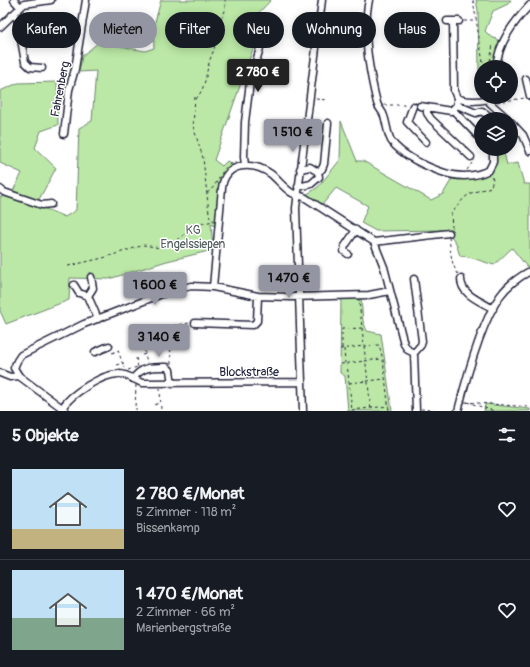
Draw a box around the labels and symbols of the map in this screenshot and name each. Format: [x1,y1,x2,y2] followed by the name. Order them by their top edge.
[221,59,295,93] pin: 2 780 €
[48,60,73,118] street label: Fahrenberg
[256,119,330,153] pin: 1 510 €
[161,223,226,252] park label: KG Engelssiepen
[252,265,326,299] pin: 1 470 €
[118,272,192,306] pin: 1 600 €
[122,324,196,358] pin: 3 140 €
[219,365,279,380] street label: Blockstraße

